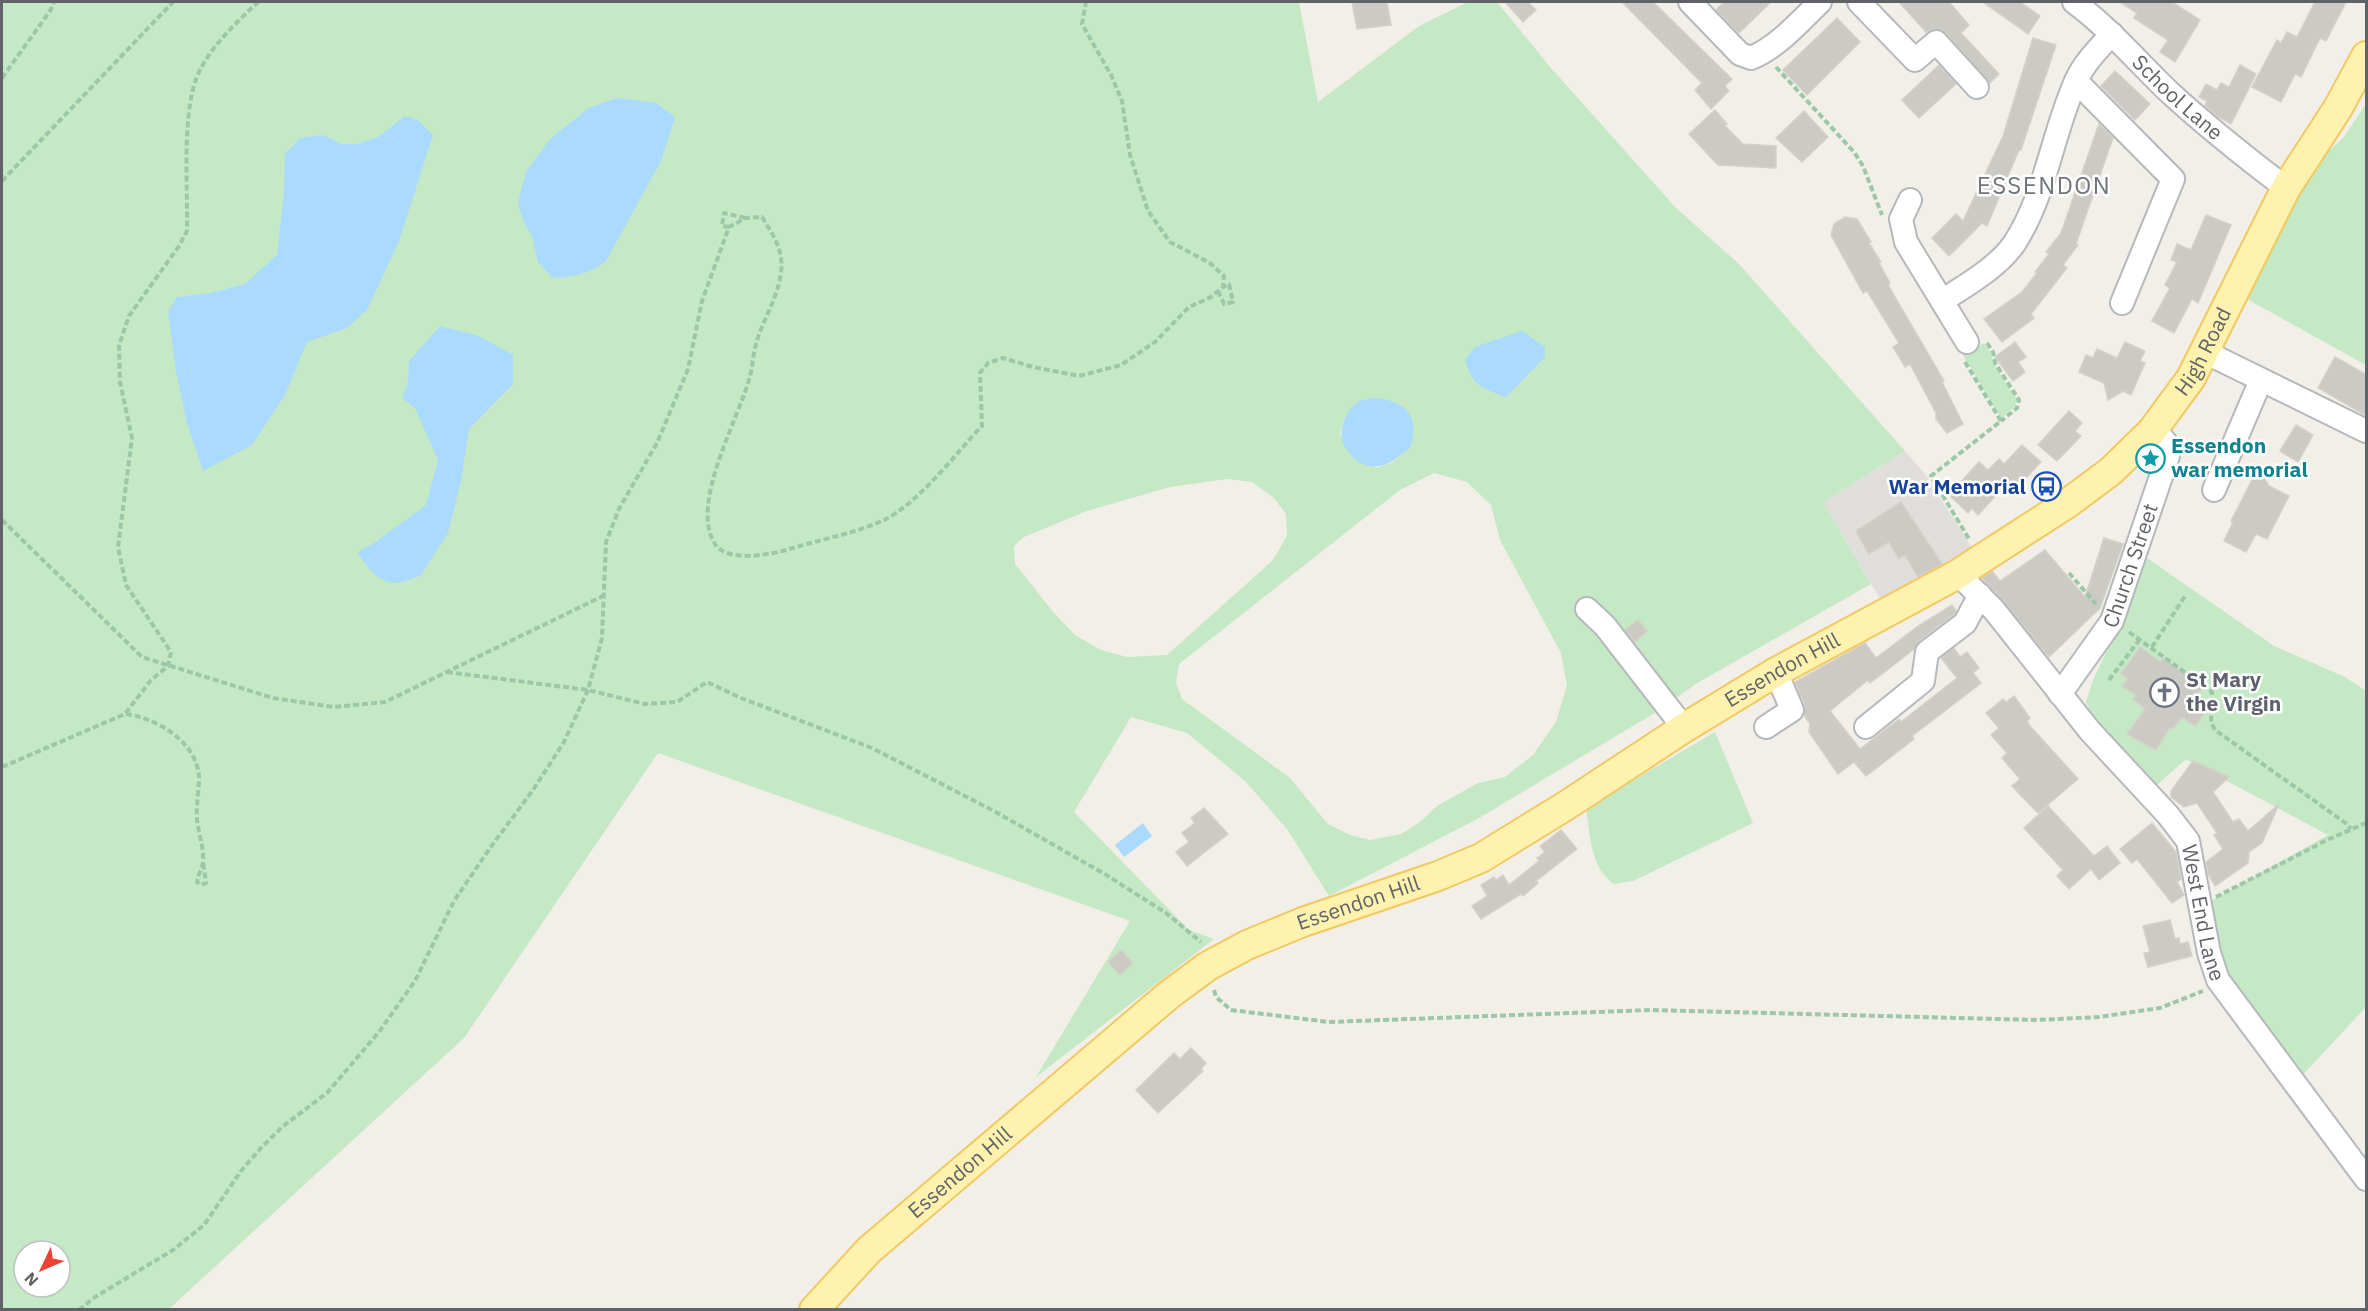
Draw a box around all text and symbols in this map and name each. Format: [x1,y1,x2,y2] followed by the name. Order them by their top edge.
[2127,48,2229,146] street label: School Lane
[1977,169,2111,201] district label: ESSENDON
[2168,302,2237,401] street label: High Road
[2171,431,2308,483] place label: Essendon war memorial
[2134,442,2166,474] place icon: Essendon war memorial
[2031,471,2063,503] bus stop icon: War Memorial
[1888,472,2026,500] place label: War Memorial
[2096,500,2164,631] street label: Church Street
[1719,625,1845,713] street label: Essendon Hill
[2186,665,2281,717] place label: St Mary the Virgin
[2149,676,2181,708] church icon: St Mary the Virgin
[2176,842,2232,984] street label: West End Lane
[1293,868,1424,936] street label: Essendon Hill
[902,1119,1018,1224] street label: Essendon Hill
[12,1239,72,1299] north arrow
[20,1268,42,1291] text: N

